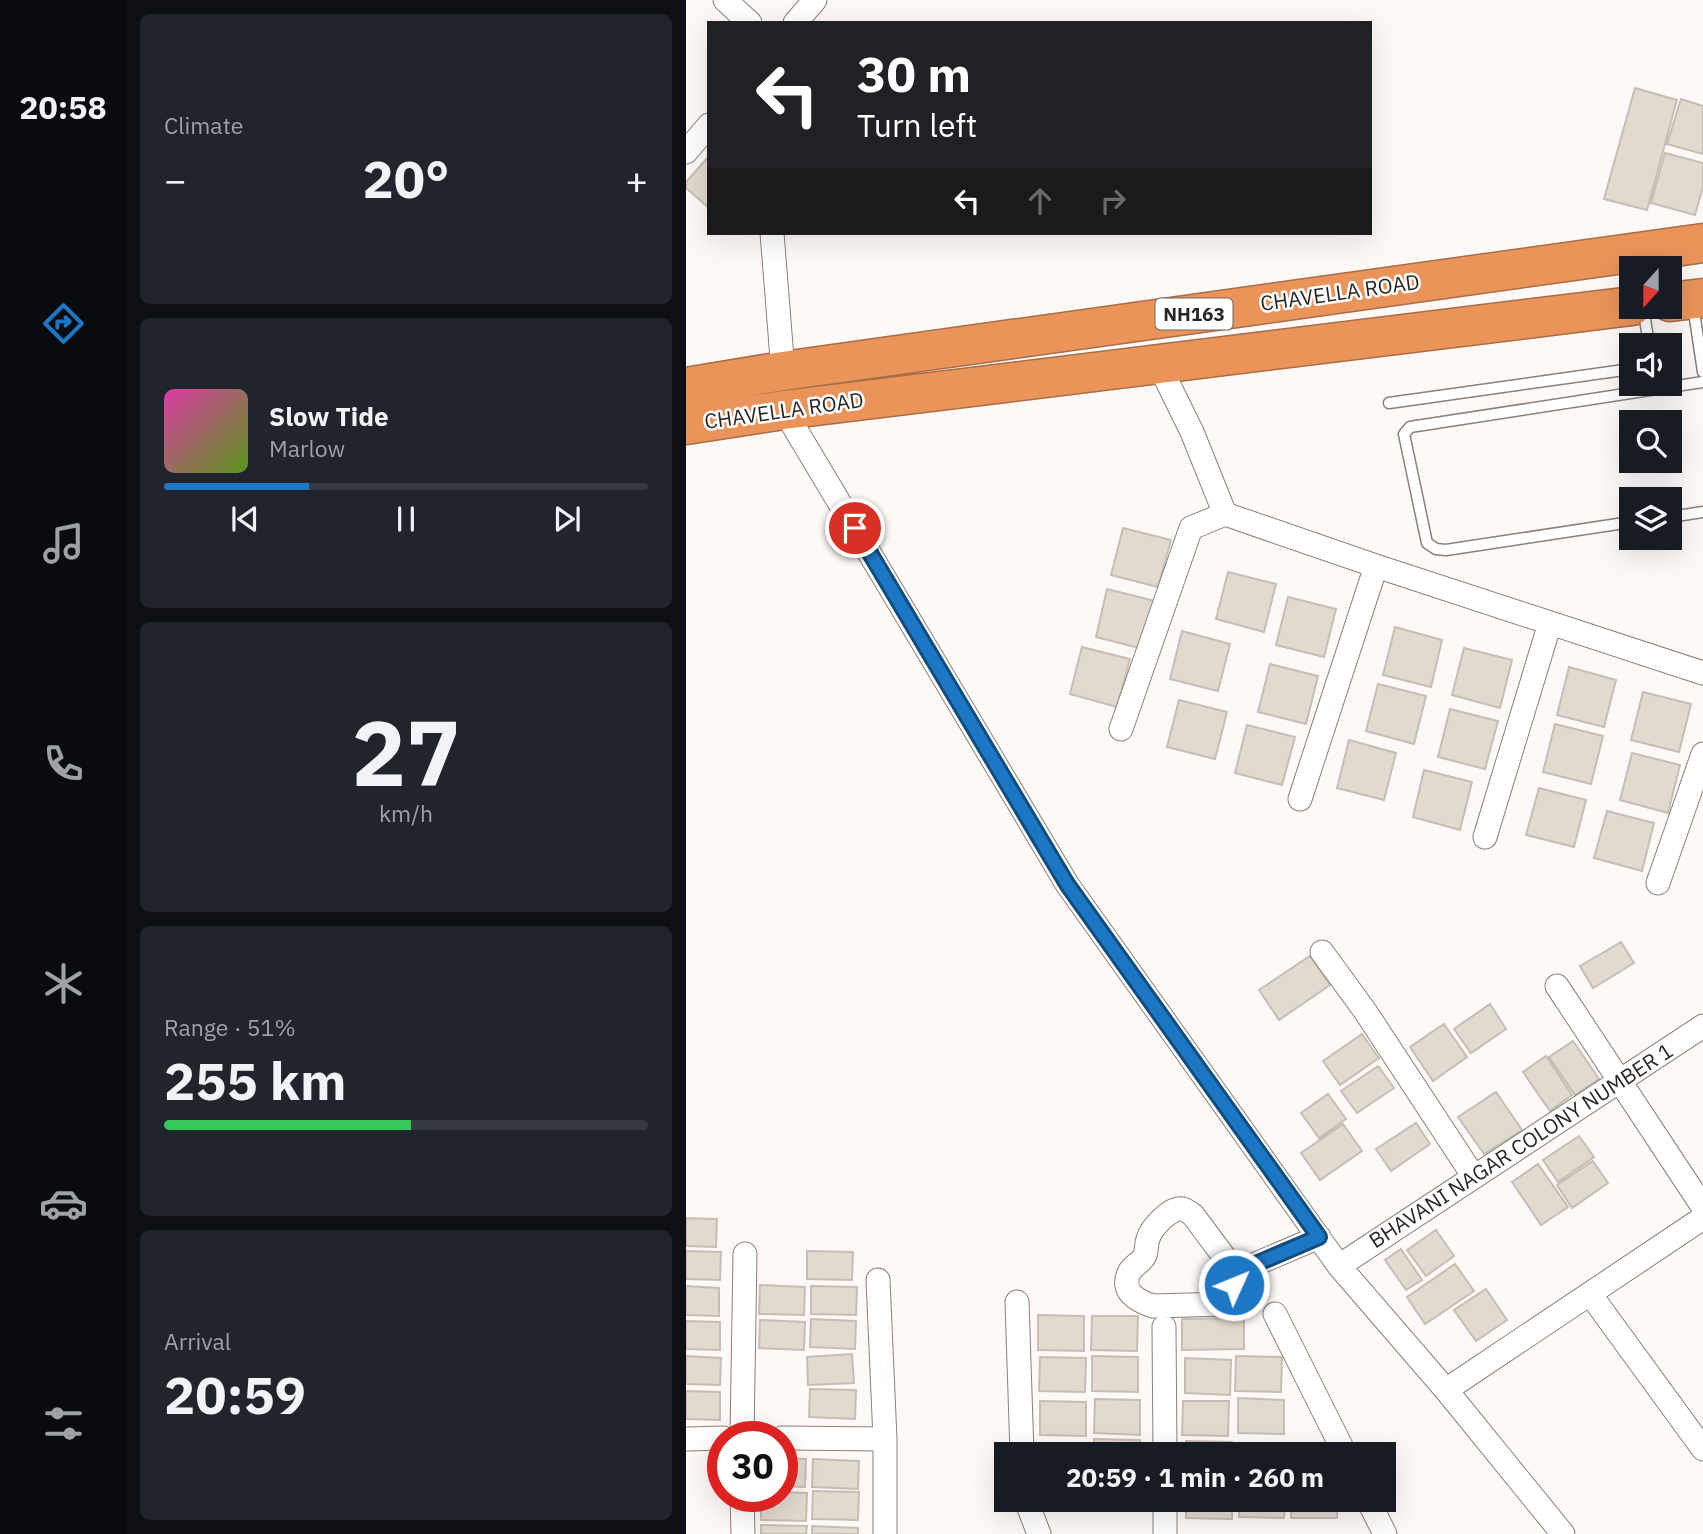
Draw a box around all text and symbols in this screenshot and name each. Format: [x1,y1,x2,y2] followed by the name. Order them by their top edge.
[857,42,971,105] text: 30 m
[742,49,833,140] icon: left
[19,86,107,128] text: 20:58
[857,104,977,146] text: Turn left
[164,110,243,140] text: Climate
[363,145,449,212] text: 20°
[164,155,187,204] text: −
[625,155,648,204] text: +
[948,182,986,220] icon: left
[1021,182,1059,220] icon: ahead
[1094,182,1132,220] icon: right
[1619,256,1682,318] north arrow
[1619,256,1682,550] map controls
[1258,267,1421,317] street label: CHAVELLA ROAD
[1156,298,1232,330] road number: NH163
[39,299,88,348] icon: directions
[1619,333,1682,396] button: sound
[702,385,865,435] street label: CHAVELLA ROAD
[269,399,389,433] text: Slow Tide
[1619,410,1682,473] button: search
[269,433,345,463] text: Marlow
[1619,487,1682,550] button: layers
[825,498,885,558] pin
[226,500,264,538] icon: previous
[387,500,425,538] icon: pause
[548,500,586,538] icon: next
[836,509,874,547] icon: arrive
[39,519,88,568] icon: music
[351,693,461,811] text: 27
[39,739,88,788] icon: phone
[379,798,433,828] text: km/h
[39,959,88,1008] icon: climate
[164,1012,296,1042] text: Range · 51%
[1363,1036,1678,1254] street label: BHAVANI NAGAR COLONY NUMBER 1
[164,1047,346,1114] text: 255 km
[39,1179,88,1228] icon: car
[1197,1248,1271,1322] position arrow
[164,1326,231,1356] text: Arrival
[164,1361,306,1428] text: 20:59
[39,1399,88,1448] icon: filters
[707,1421,798,1512] speed limit sign: 30
[1066,1460,1324,1494] text: 20:59 · 1 min · 260 m

